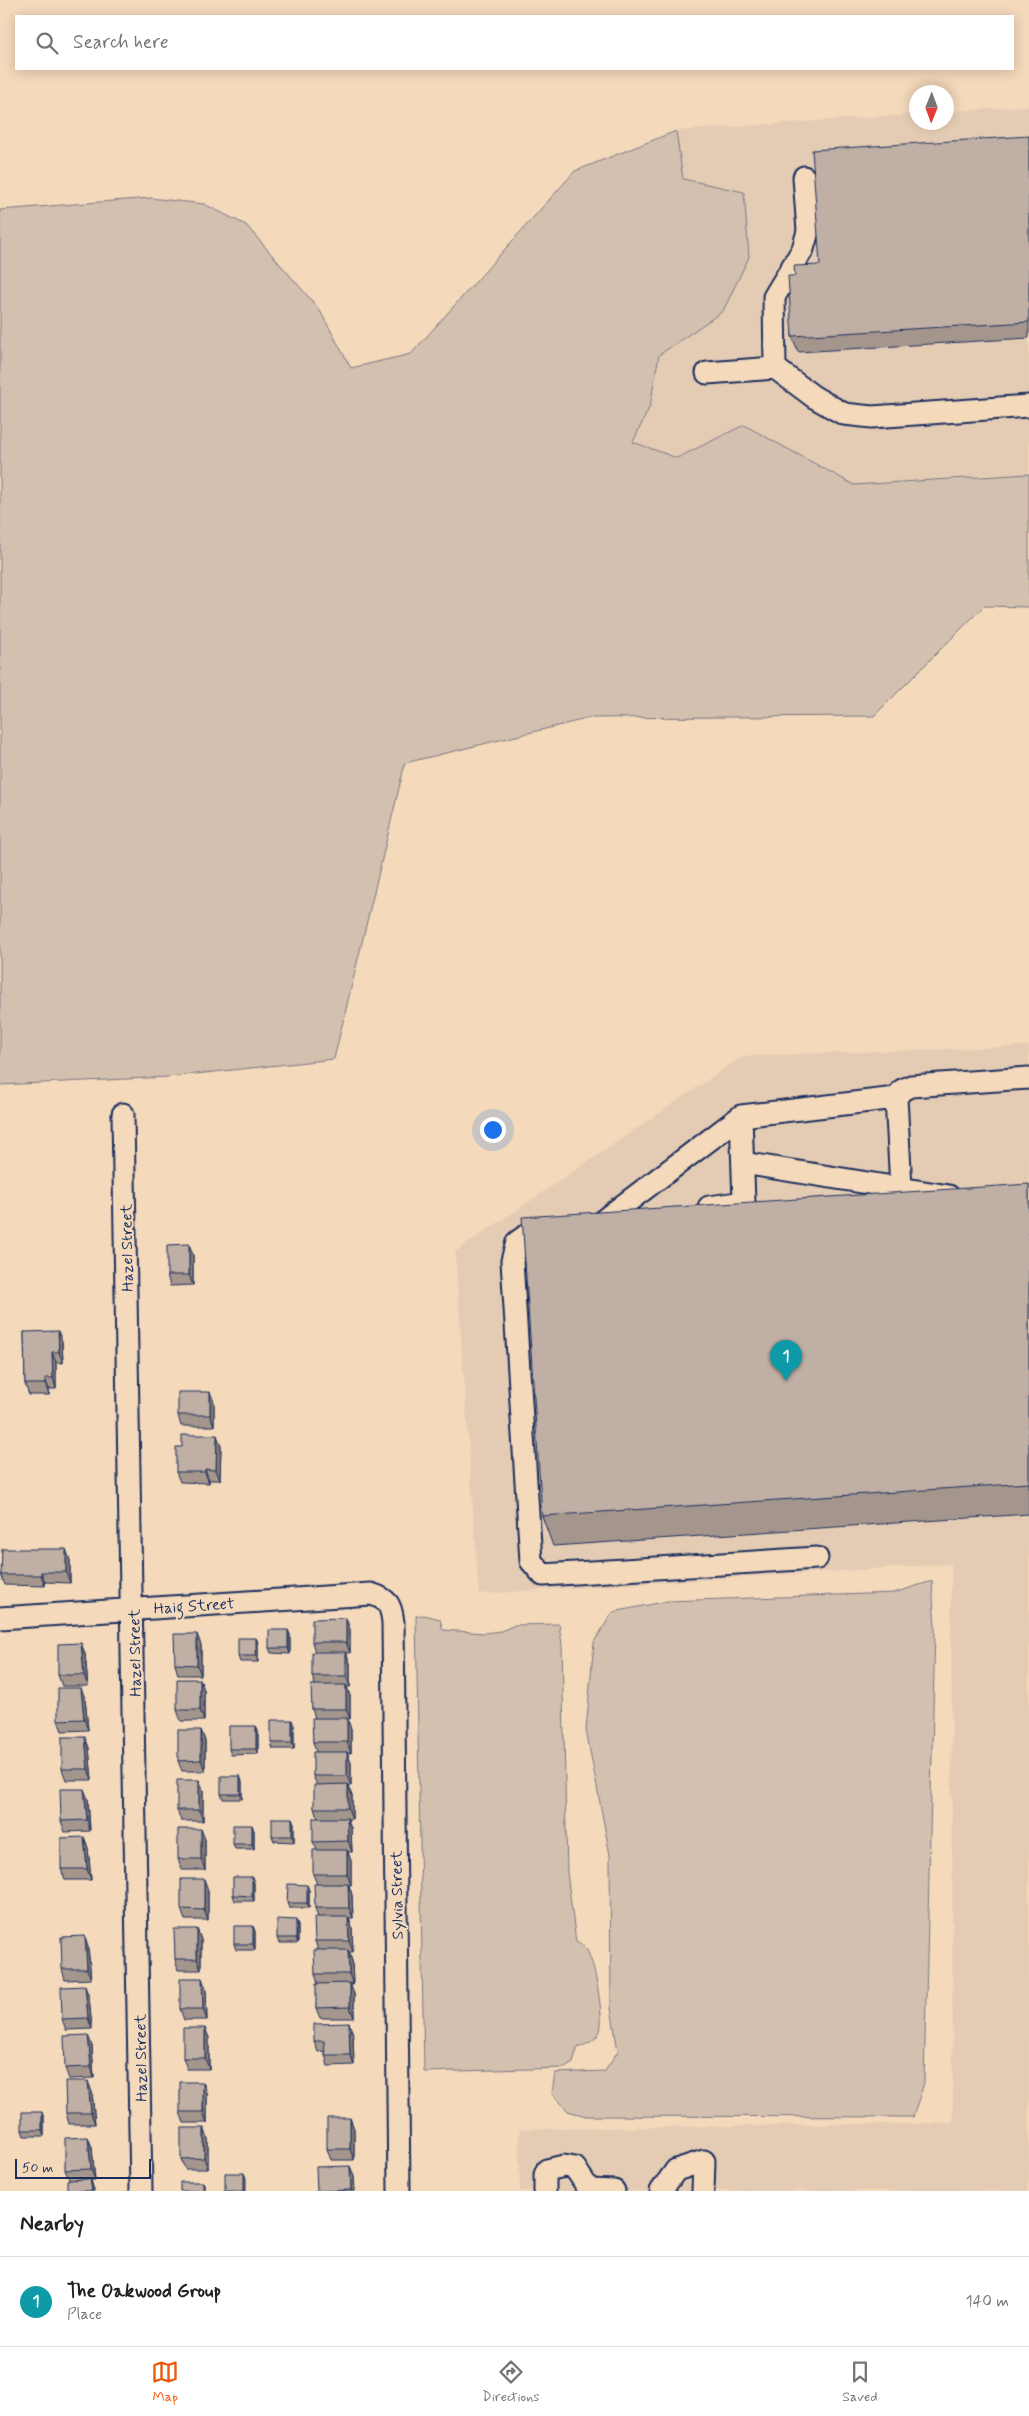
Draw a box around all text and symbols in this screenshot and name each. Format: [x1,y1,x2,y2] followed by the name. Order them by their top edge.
[15,15,1014,70] search box
[33,29,61,57] icon: search
[73,30,169,55] text: Search here
[909,85,954,130] north arrow
[480,1117,506,1143] your location
[116,1203,139,1292] street label: Hazel Street
[770,1340,802,1381] pin: 1
[153,1593,236,1621] street label: Haig Street
[124,1608,147,1697] street label: Hazel Street
[386,1850,409,1940] street label: Sylvia Street
[130,2013,153,2102] street label: Hazel Street
[15,2156,151,2179] scale bar
[22,2159,53,2177] text: 50 m
[20,2210,84,2238] text: Nearby
[67,2279,221,2304] text: The Oakwood Group
[32,2291,40,2312] text: 1
[965,2291,1009,2312] text: 140 m
[67,2304,102,2325] text: Place
[151,2358,179,2406] tab: Map
[482,2358,540,2406] tab: Directions
[842,2358,878,2406] tab: Saved

